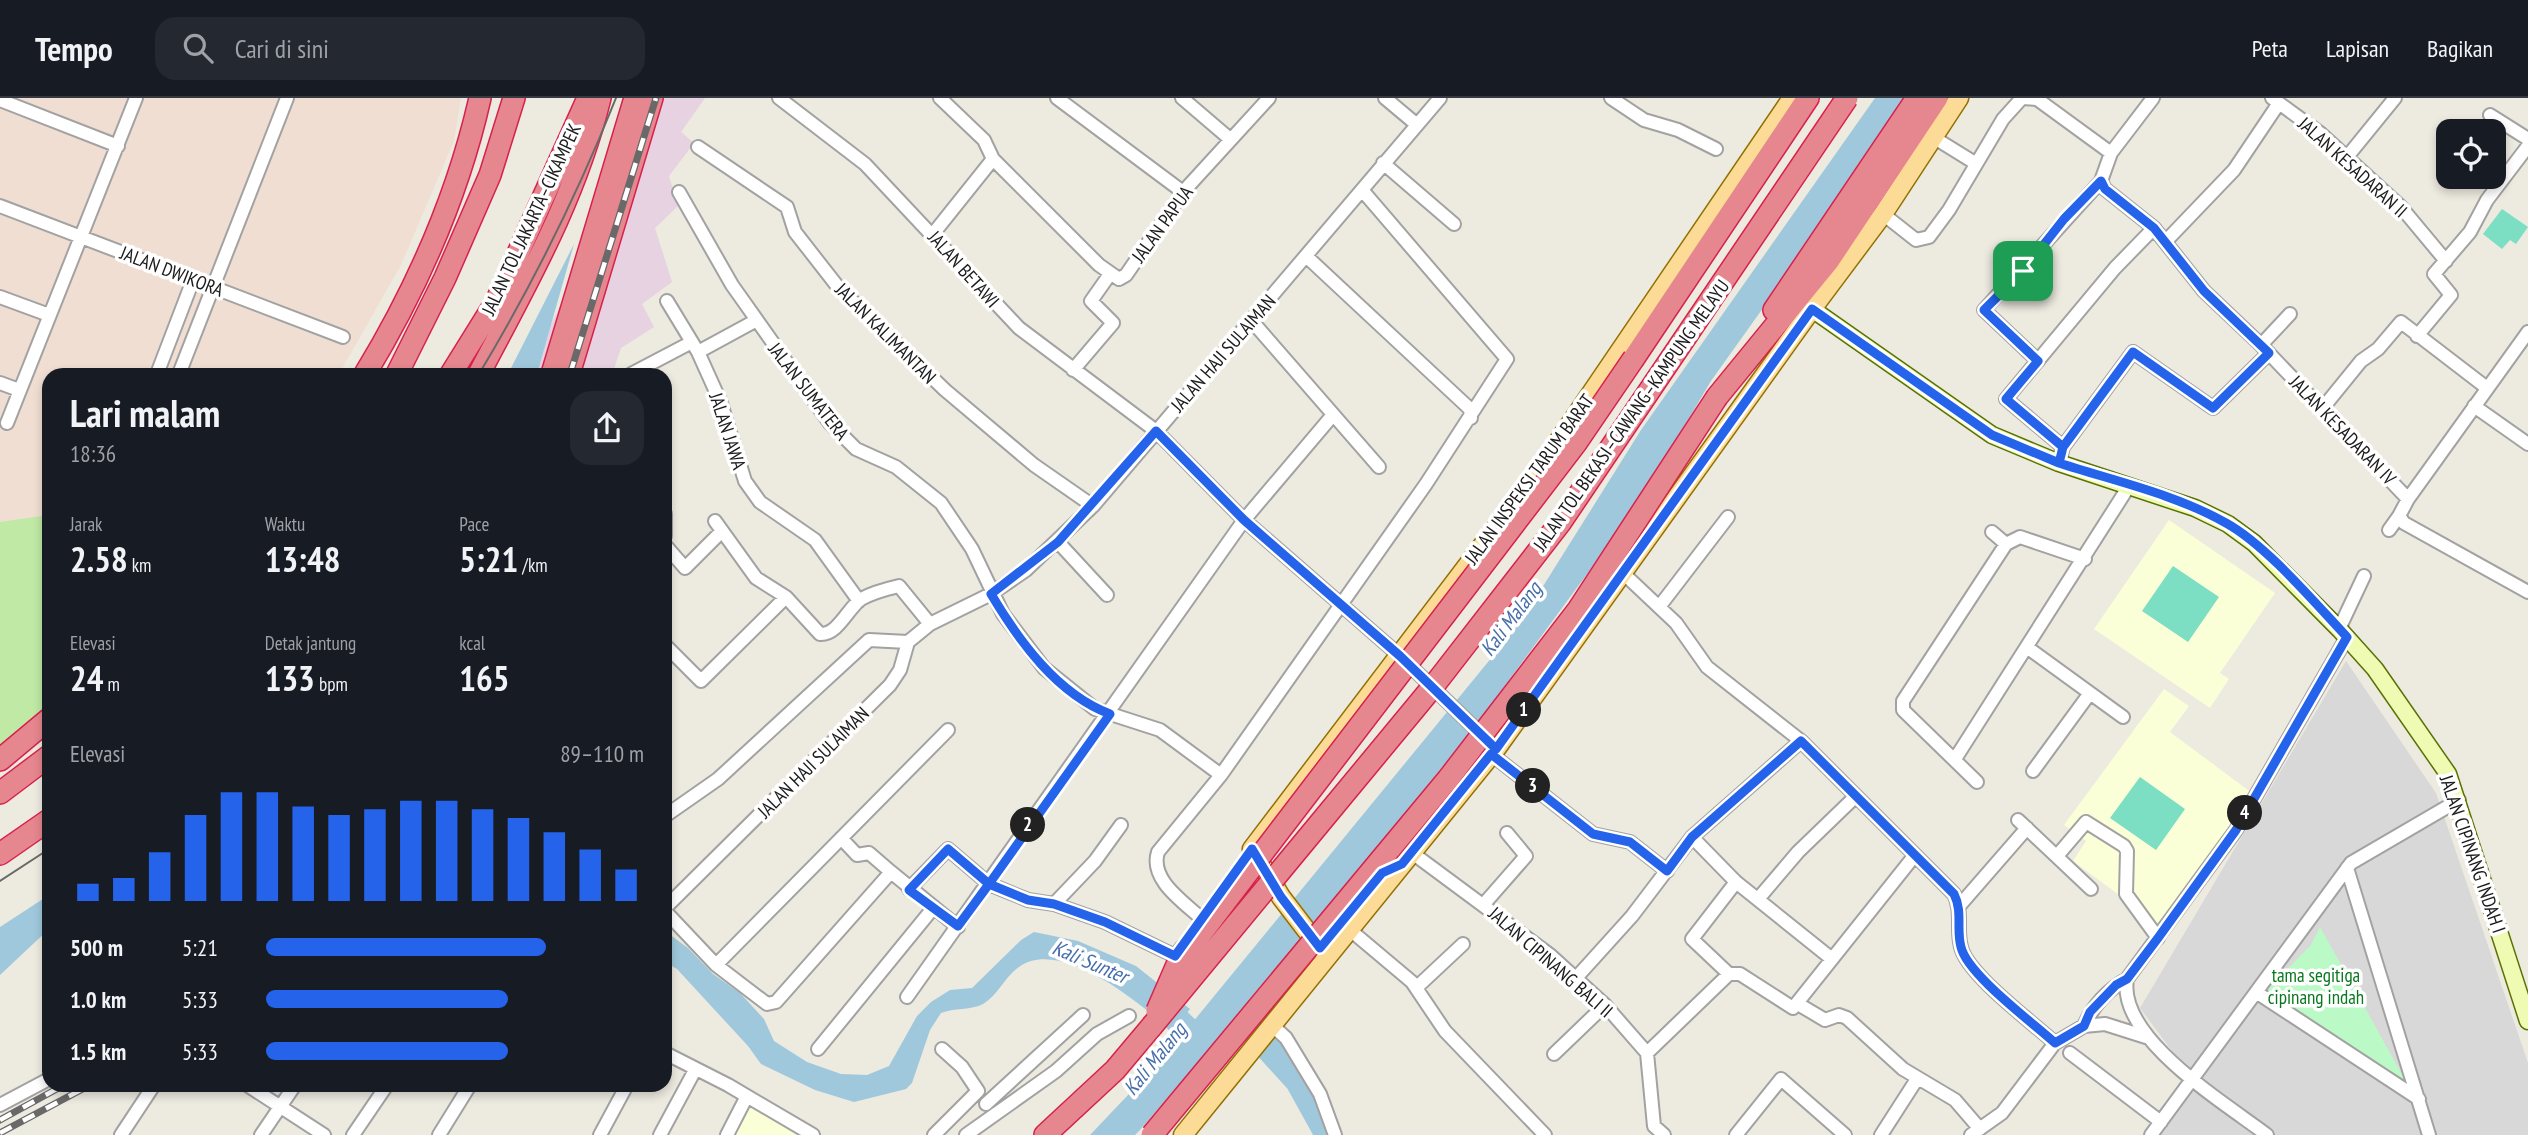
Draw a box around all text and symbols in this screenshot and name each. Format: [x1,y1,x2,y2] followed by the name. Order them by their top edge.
[155,17,645,80] search box
[35,27,113,70] text: Tempo
[179,29,217,67] icon: search
[235,32,329,65] text: Cari di sini
[2252,33,2288,64] text: Peta
[2326,33,2389,64] text: Lapisan
[2427,33,2493,64] text: Bagikan
[2293,111,2413,222] street label: JALAN KESADARAN II
[476,119,586,320] street label: JALAN TOL JAKARTA–CIKAMPEK
[2436,119,2506,189] map controls
[2436,119,2506,189] button: locate
[1126,181,1198,268] street label: JALAN PAPUA
[923,225,1005,312] street label: JALAN BETAWI
[116,240,227,302] street label: JALAN DWIKORA
[1993,241,2053,301] pin
[2004,252,2042,290] icon: arrive
[1527,275,1734,556] street label: JALAN TOL BEKASI–CAWANG–KAMPUNG MELAYU
[830,277,942,389] street label: JALAN KALIMANTAN
[1165,289,1281,417] street label: JALAN HAJI SULAIMAN
[763,337,855,445] street label: JALAN SUMATERA
[2284,369,2401,490] street label: JALAN KESADARAN IV
[70,388,220,437] text: Lari malam
[704,389,752,472] street label: JALAN JAWA
[1459,389,1599,570] street label: JALAN INSPEKSI TARUM BARAT
[570,391,644,465] button: share
[70,439,116,468] text: 18:36
[70,512,102,536] text: Jarak
[265,512,305,536] text: Waktu
[459,512,489,536] text: Pace
[70,536,128,582] text: 2.58
[265,536,340,582] text: 13:48
[459,536,518,582] text: 5:21
[128,553,151,577] text: km
[518,553,548,577] text: /km
[1474,575,1548,661] water label: Kali Malang
[70,631,116,655] text: Elevasi
[265,631,356,655] text: Detak jantung
[459,631,485,655] text: kcal
[70,655,103,701] text: 24
[265,655,315,701] text: 133
[459,655,510,701] text: 165
[103,672,120,696] text: m
[315,672,348,696] text: bpm
[1506,692,1542,728] pin: 1
[1519,697,1528,721] text: 1
[752,701,874,823] street label: JALAN HAJI SULAIMAN
[70,739,125,768] text: Elevasi
[560,739,644,768] text: 89–110 m
[1516,768,1550,804] pin: 3
[2434,771,2511,936] street label: JALAN CIPINANG INDAH I
[1528,773,1537,797] text: 3
[2228,796,2262,830] pin: 4
[2240,800,2249,824] text: 4
[1010,808,1046,842] pin: 2
[1023,812,1032,836] text: 2
[1483,901,1618,1023] street label: JALAN CIPINANG BALI II
[70,933,123,962] text: 500 m
[182,933,218,962] text: 5:21
[1048,934,1135,991] water label: Kali Sunter
[2268,963,2364,1009] park label: tama segitiga cipinang indah
[70,985,126,1014] text: 1.0 km
[182,985,218,1014] text: 5:33
[1117,1015,1193,1100] water label: Kali Malang
[70,1037,126,1066] text: 1.5 km
[182,1037,218,1066] text: 5:33

